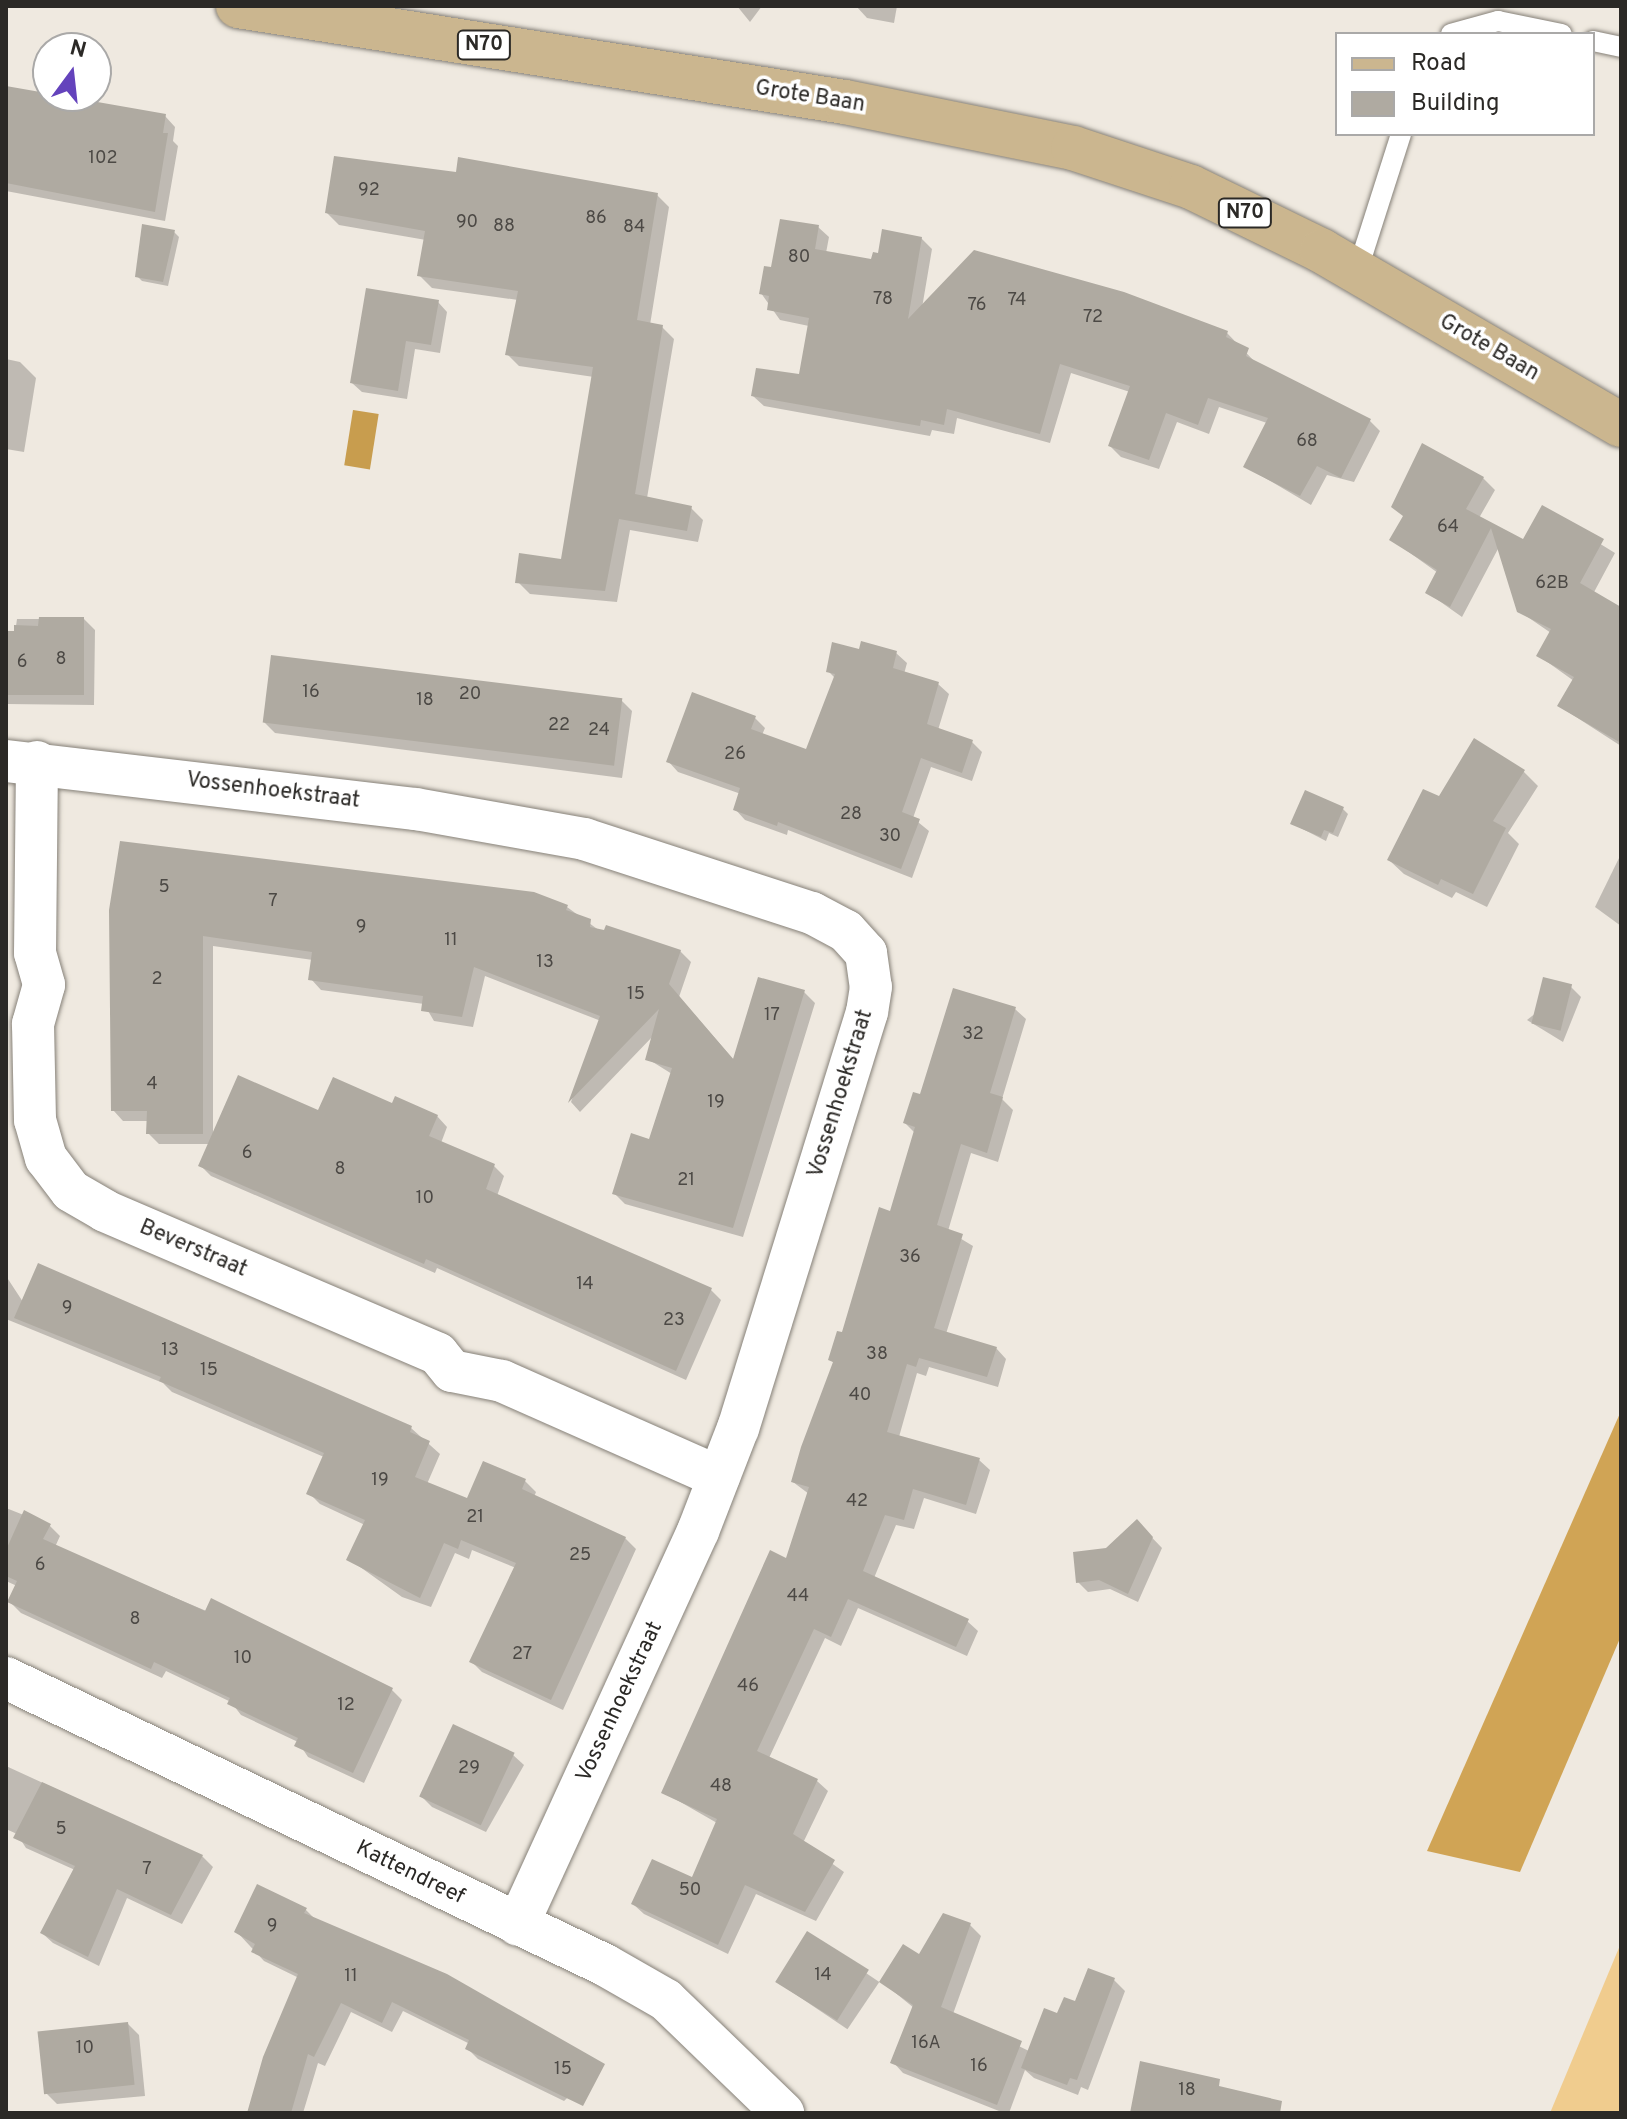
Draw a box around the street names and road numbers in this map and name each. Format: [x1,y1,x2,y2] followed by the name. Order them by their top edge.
[456,29,512,61] road number: N70
[753,75,867,119] street label: Grote Baan
[1217,197,1273,229] road number: N70
[1434,309,1544,387] street label: Grote Baan
[185,767,361,815] street label: Vossenhoekstraat
[803,1007,879,1181] street label: Vossenhoekstraat
[135,1214,251,1284] street label: Beverstraat
[571,1617,669,1787] street label: Vossenhoekstraat
[351,1835,469,1911] street label: Kattendreef

